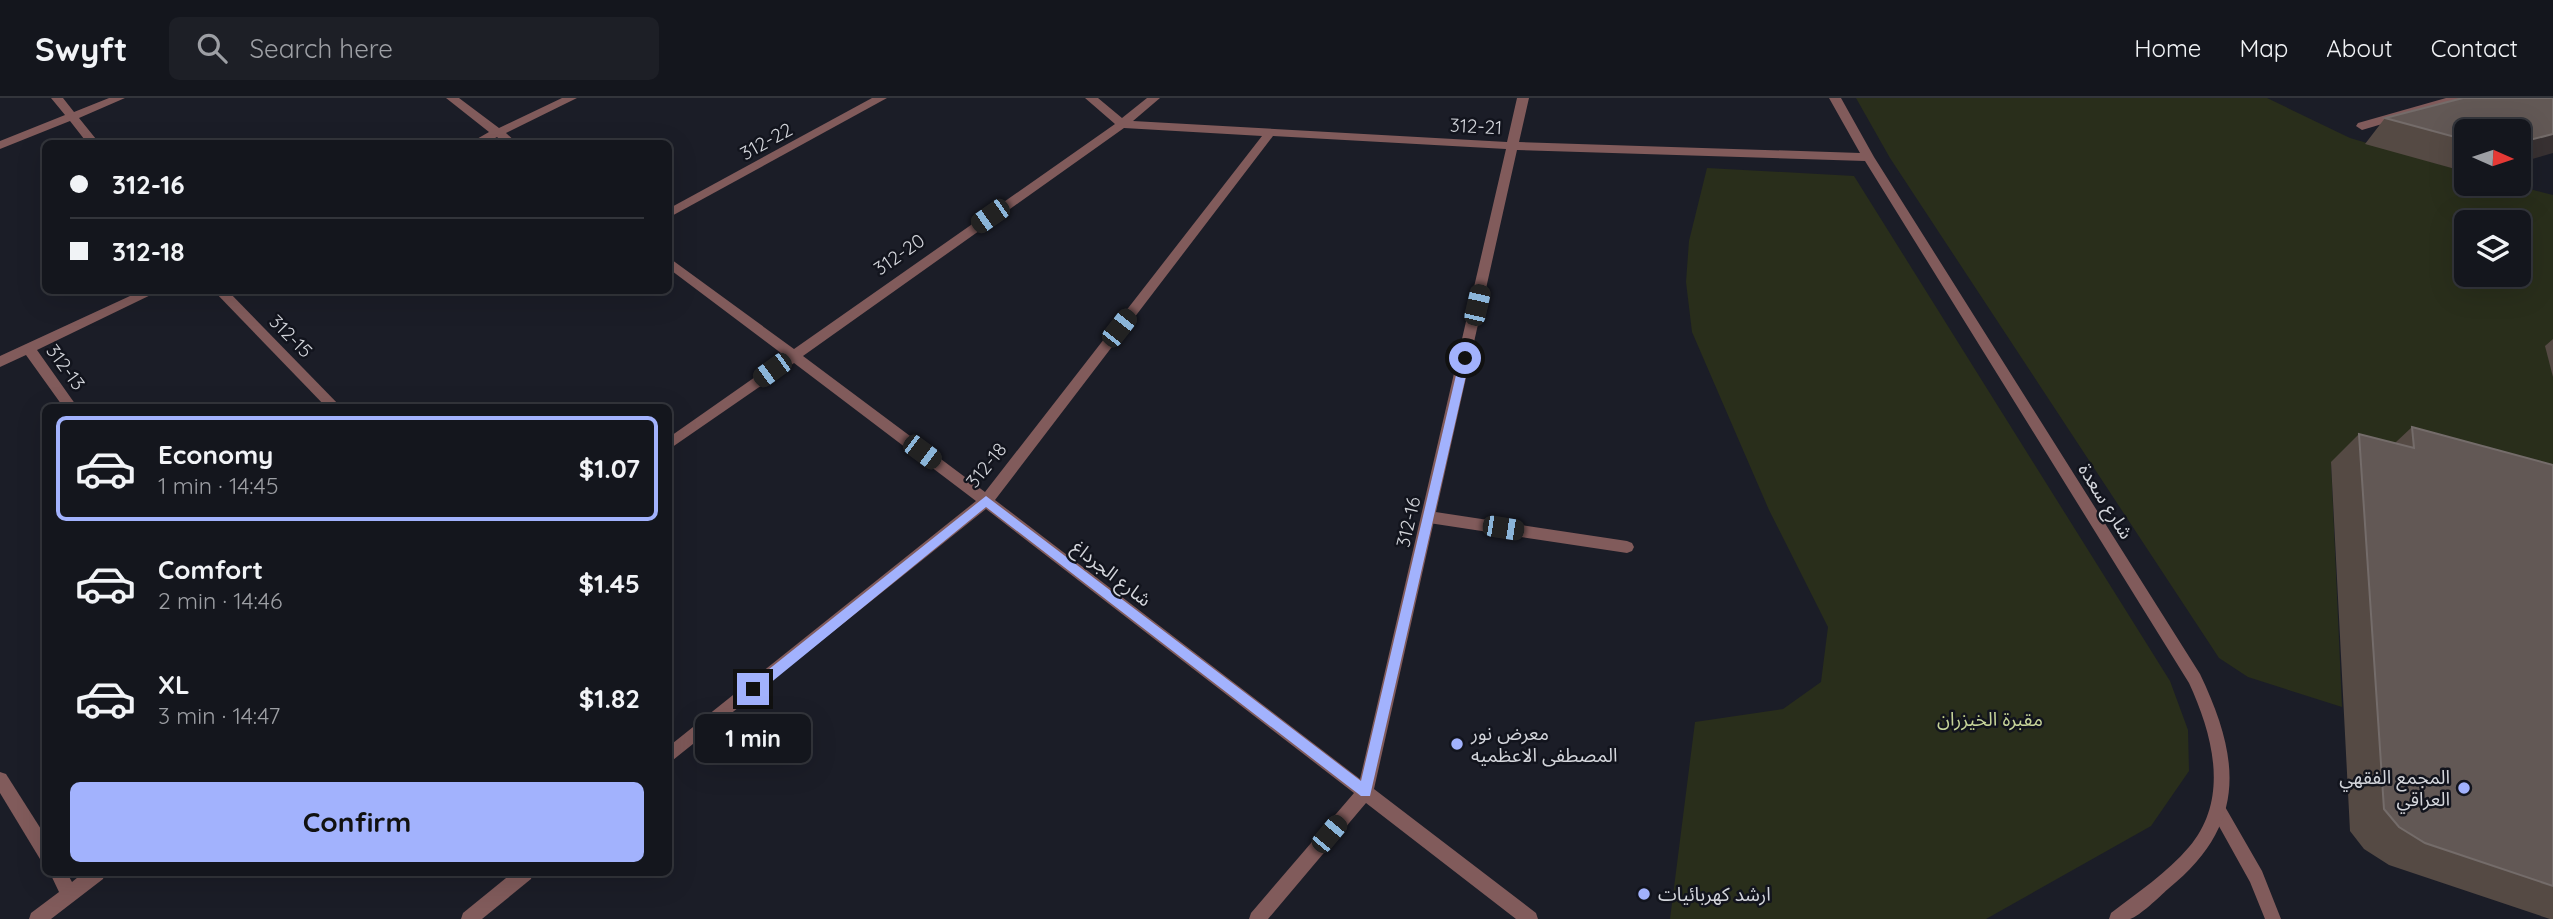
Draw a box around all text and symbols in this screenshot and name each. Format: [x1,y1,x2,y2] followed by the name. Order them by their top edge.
[169,17,659,80] search box
[35,28,127,69] text: Swyft
[193,29,231,67] icon: search
[249,32,393,65] text: Search here
[2134,33,2201,63] text: Home
[2239,33,2288,63] text: Map
[2326,33,2393,63] text: About
[2431,33,2518,63] text: Contact
[1449,113,1503,139] street label: 312-21
[736,117,796,165] street label: 312-22
[2454,119,2530,196] north arrow
[2454,119,2531,287] map controls
[112,168,185,201] text: 312-16
[967,195,1014,237] car
[2454,210,2531,287] button: layers
[869,228,929,280] street label: 312-20
[112,235,185,268] text: 312-18
[1463,282,1492,328] car
[1098,305,1141,351] car
[264,309,318,363] street label: 312-15
[41,339,91,395] street label: 312-13
[1449,342,1481,374] route start
[749,349,796,391] car
[899,431,946,473] car
[74,437,137,500] icon: car
[158,438,273,471] text: Economy
[961,438,1011,492] street label: 312-18
[579,452,640,485] text: $1.07
[2072,459,2139,544] street label: شارع سعدة
[158,471,278,500] text: 1 min · 14:45
[1391,494,1425,550] street label: 312-16
[1481,514,1526,542] car
[1066,535,1156,613] street label: شارع الجرداغ
[74,552,137,615] icon: car
[158,553,263,586] text: Comfort
[578,567,640,600] text: $1.45
[158,586,282,615] text: 2 min · 14:46
[74,667,137,730] icon: car
[158,668,190,701] text: XL
[737,673,769,705] route end
[579,682,640,715] text: $1.82
[158,701,280,730] text: 3 min · 14:47
[1937,707,2043,731] park label: مقبرة الخيزران
[695,714,811,762] callout: 1 min
[1470,721,1617,767] place label: معرض نور المصطفى الاعظميه
[725,724,781,753] text: 1 min
[1449,736,1465,752] marker: معرض نور المصطفى الاعظميه
[2339,765,2450,814] place label: المجمع الفقهي العراقي
[2456,780,2472,796] marker: المجمع الفقهي العراقي
[70,782,644,862] button: Confirm
[1308,811,1351,857] car
[1658,882,1771,906] place label: ارشد كهربائيات
[1636,886,1652,902] marker: ارشد كهربائيات

